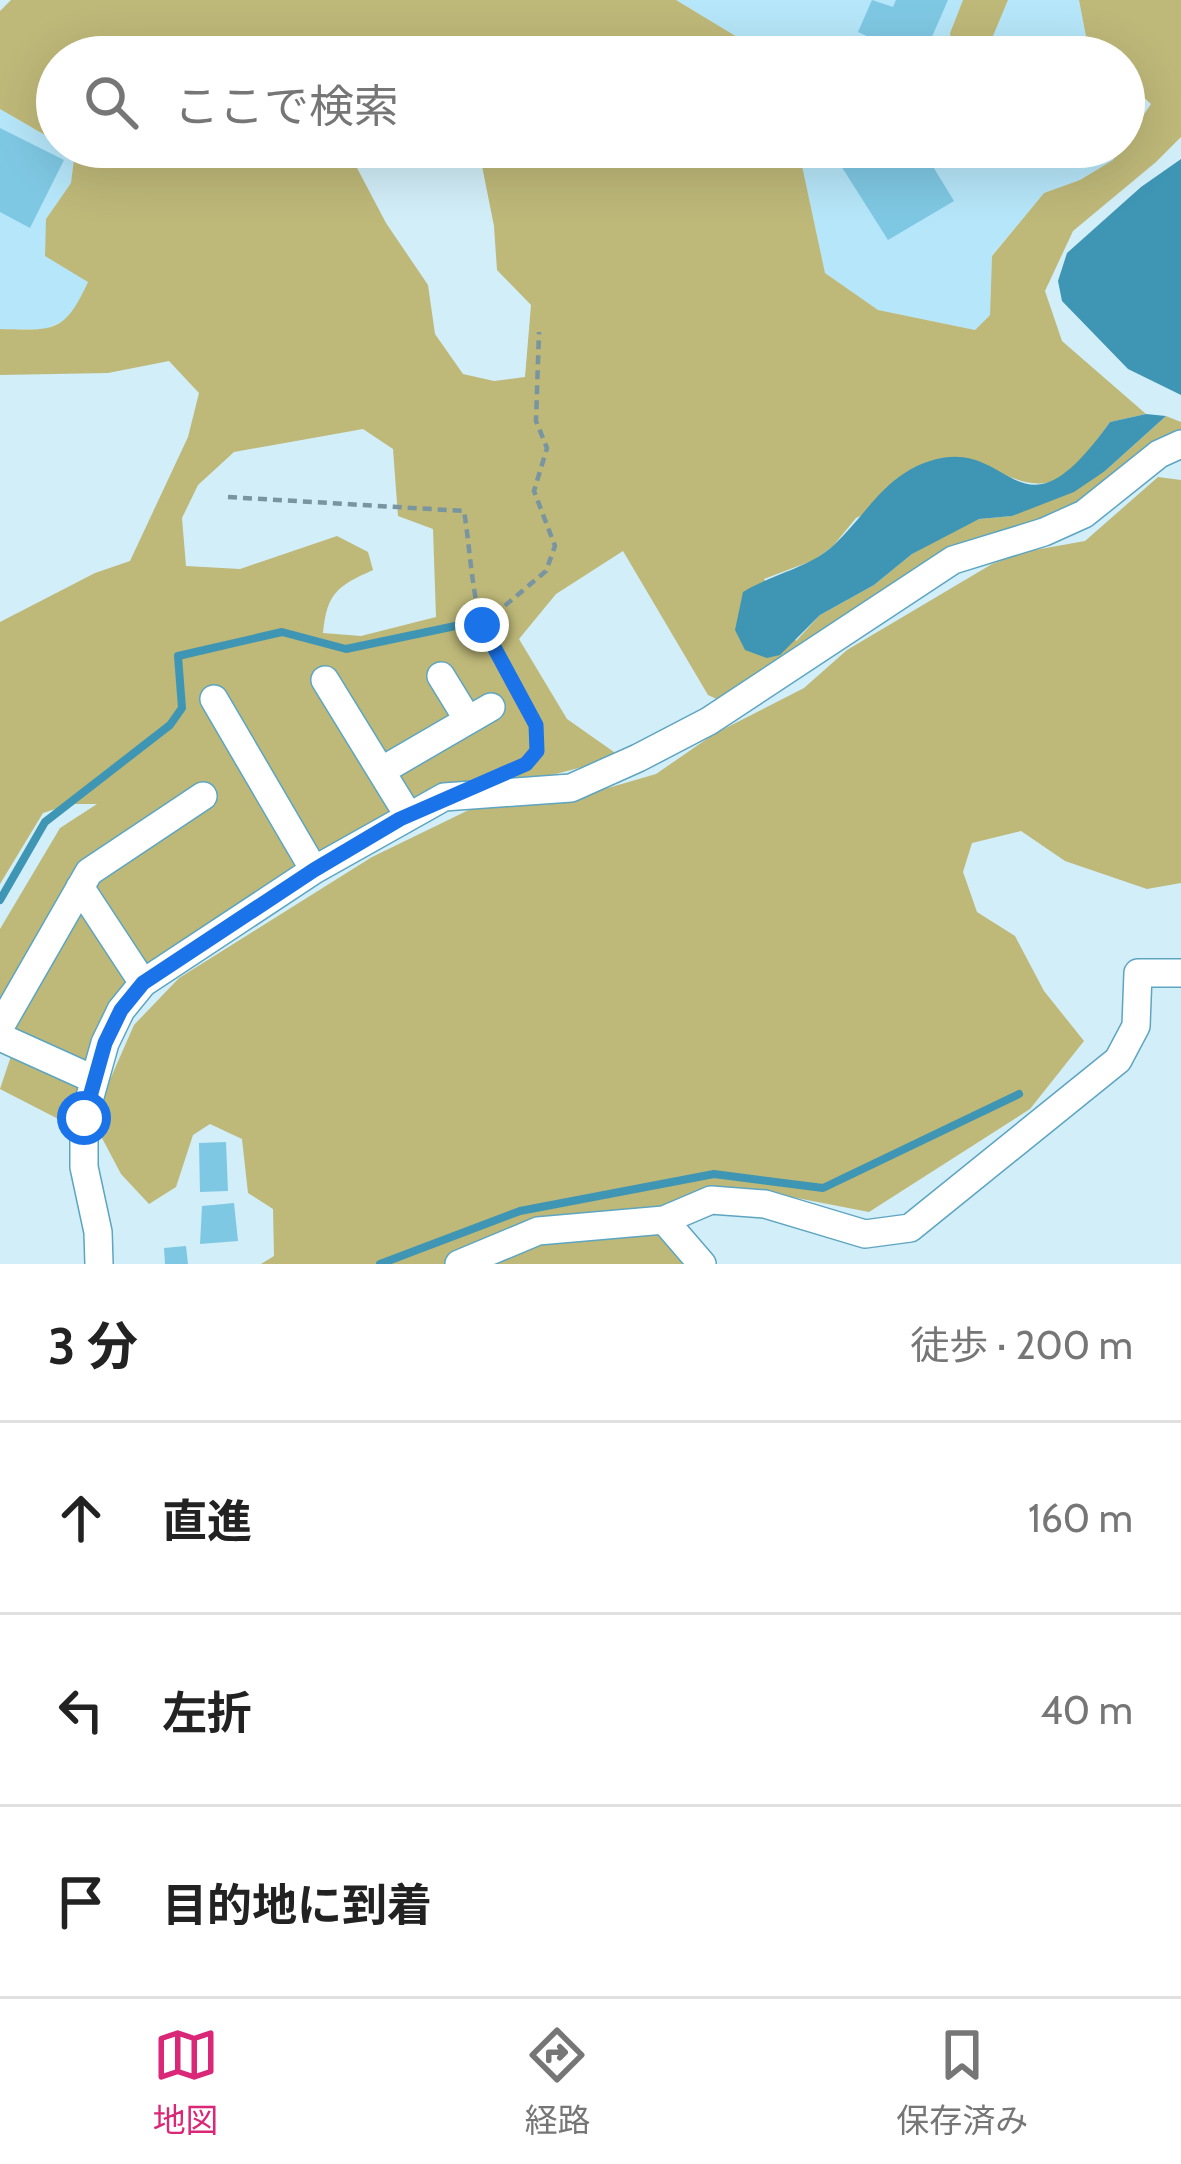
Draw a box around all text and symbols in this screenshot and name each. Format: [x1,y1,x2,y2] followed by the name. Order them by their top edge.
[36,36,1145,168] search box
[78,69,144,135] icon: search
[174,79,399,133] text: ここで検索
[455,598,509,652] route end
[57,1091,111,1145] route start
[48,1315,138,1377] text: 3 分
[910,1321,1133,1369] text: 徒歩 · 200 m
[48,1485,114,1551] icon: ahead
[162,1494,252,1548] text: 直進
[1028,1494,1133,1542] text: 160 m
[48,1677,114,1743] icon: left
[162,1686,252,1740] text: 左折
[1040,1686,1133,1734] text: 40 m
[48,1869,114,1935] icon: arrive
[162,1878,432,1932] text: 目的地に到着
[153,2022,219,2142] tab: 地図
[524,2022,590,2142] tab: 経路
[896,2022,1028,2142] tab: 保存済み

